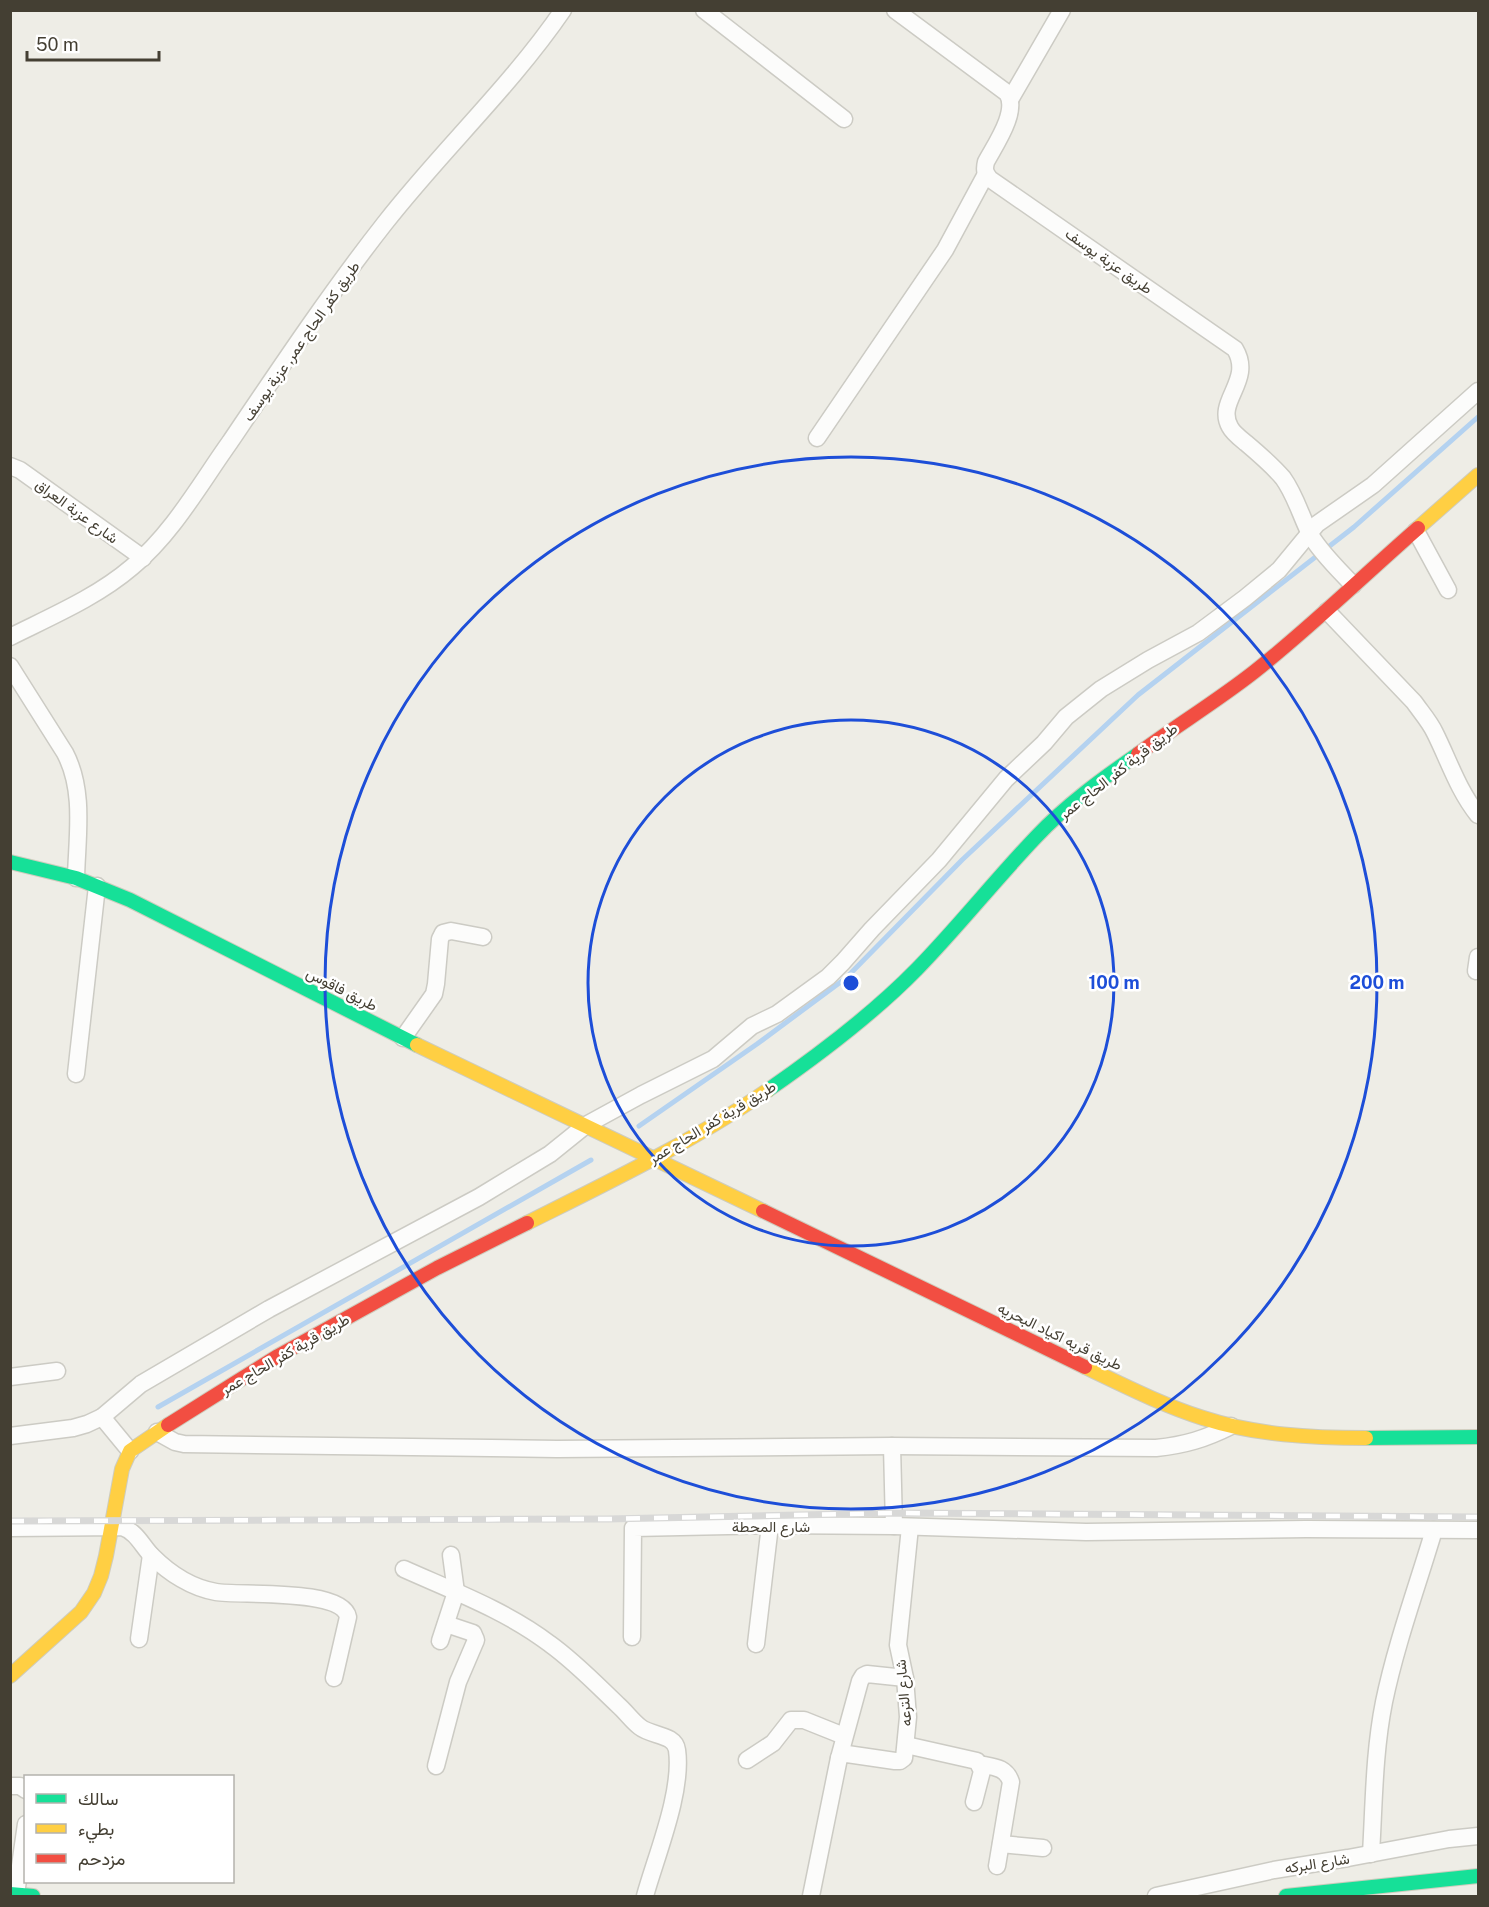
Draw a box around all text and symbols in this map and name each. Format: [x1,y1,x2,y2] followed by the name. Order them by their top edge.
[27,24,159,62] scale bar
[36,34,79,55] text: 50 m
[1061,225,1156,299] street label: طريق عزبة يوسف
[239,258,365,426] street label: طريق كفر الحاج عمر, عزبة يوسف
[31,475,122,549] street label: شارع عزبة العراق
[1055,719,1183,826] street label: طريق قرية كفر الحاج عمر
[303,964,381,1016] street label: طريق فاقوس
[1088,972,1140,993] text: 100 m
[1350,972,1404,993] text: 200 m
[841,973,861,993] centre of rings
[644,1077,781,1170] street label: طريق قرية كفر الحاج عمر
[994,1299,1125,1375] street label: طريق قريه اكياد البحريه
[217,1310,354,1401] street label: طريق قرية كفر الحاج عمر
[732,1518,810,1538] street label: شارع المحطة
[892,1658,917,1727] street label: شارع الترعه
[24,1775,234,1883] legend
[78,1788,118,1809] text: سالك
[78,1818,114,1844] text: بطيء
[78,1848,125,1871] text: مزدحم
[1283,1849,1351,1879] street label: شارع البركه

